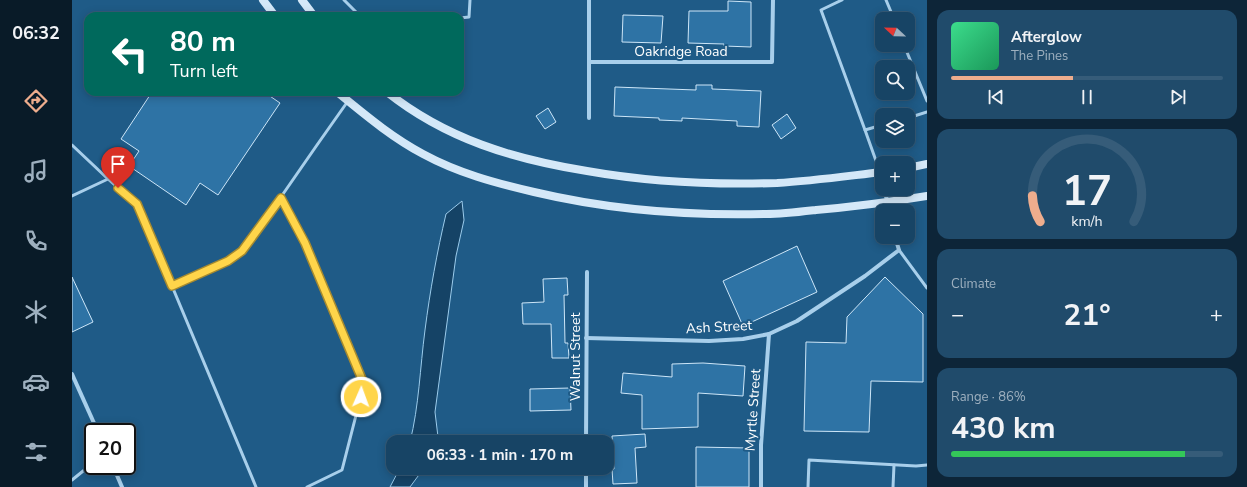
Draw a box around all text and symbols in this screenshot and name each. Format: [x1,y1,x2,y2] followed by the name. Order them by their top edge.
[875,12,915,52] north arrow
[875,12,915,244] map controls
[12,21,60,45] text: 06:32
[170,23,236,61] text: 80 m
[1011,27,1082,47] text: Afterglow
[104,28,156,80] icon: left
[634,42,728,61] street label: Oakridge Road
[1011,47,1068,65] text: The Pines
[170,59,238,83] text: Turn left
[875,60,915,100] button: search
[985,86,1007,108] icon: previous
[1076,86,1098,108] icon: pause
[1167,86,1189,108] icon: next
[22,87,50,115] icon: directions
[875,108,915,148] button: layers
[101,147,135,188] pin
[107,153,129,175] icon: arrive
[875,156,915,196] button: +
[22,157,50,185] icon: music
[1062,163,1112,220] text: 17
[875,204,915,244] button: −
[1071,211,1103,230] text: km/h
[22,227,50,255] icon: phone
[951,275,996,293] text: Climate
[1063,295,1111,336] text: 21°
[22,298,50,326] icon: climate
[951,300,964,330] text: −
[1210,300,1223,330] text: +
[566,313,585,401] street label: Walnut Street
[685,316,753,338] street label: Ash Street
[22,368,50,396] icon: car
[741,368,765,452] street label: Myrtle Street
[340,376,382,418] position arrow
[951,388,1026,406] text: Range · 86%
[951,408,1056,449] text: 430 km
[84,423,136,475] speed limit sign: 20
[22,438,50,466] icon: filters
[427,445,573,465] text: 06:33 · 1 min · 170 m

